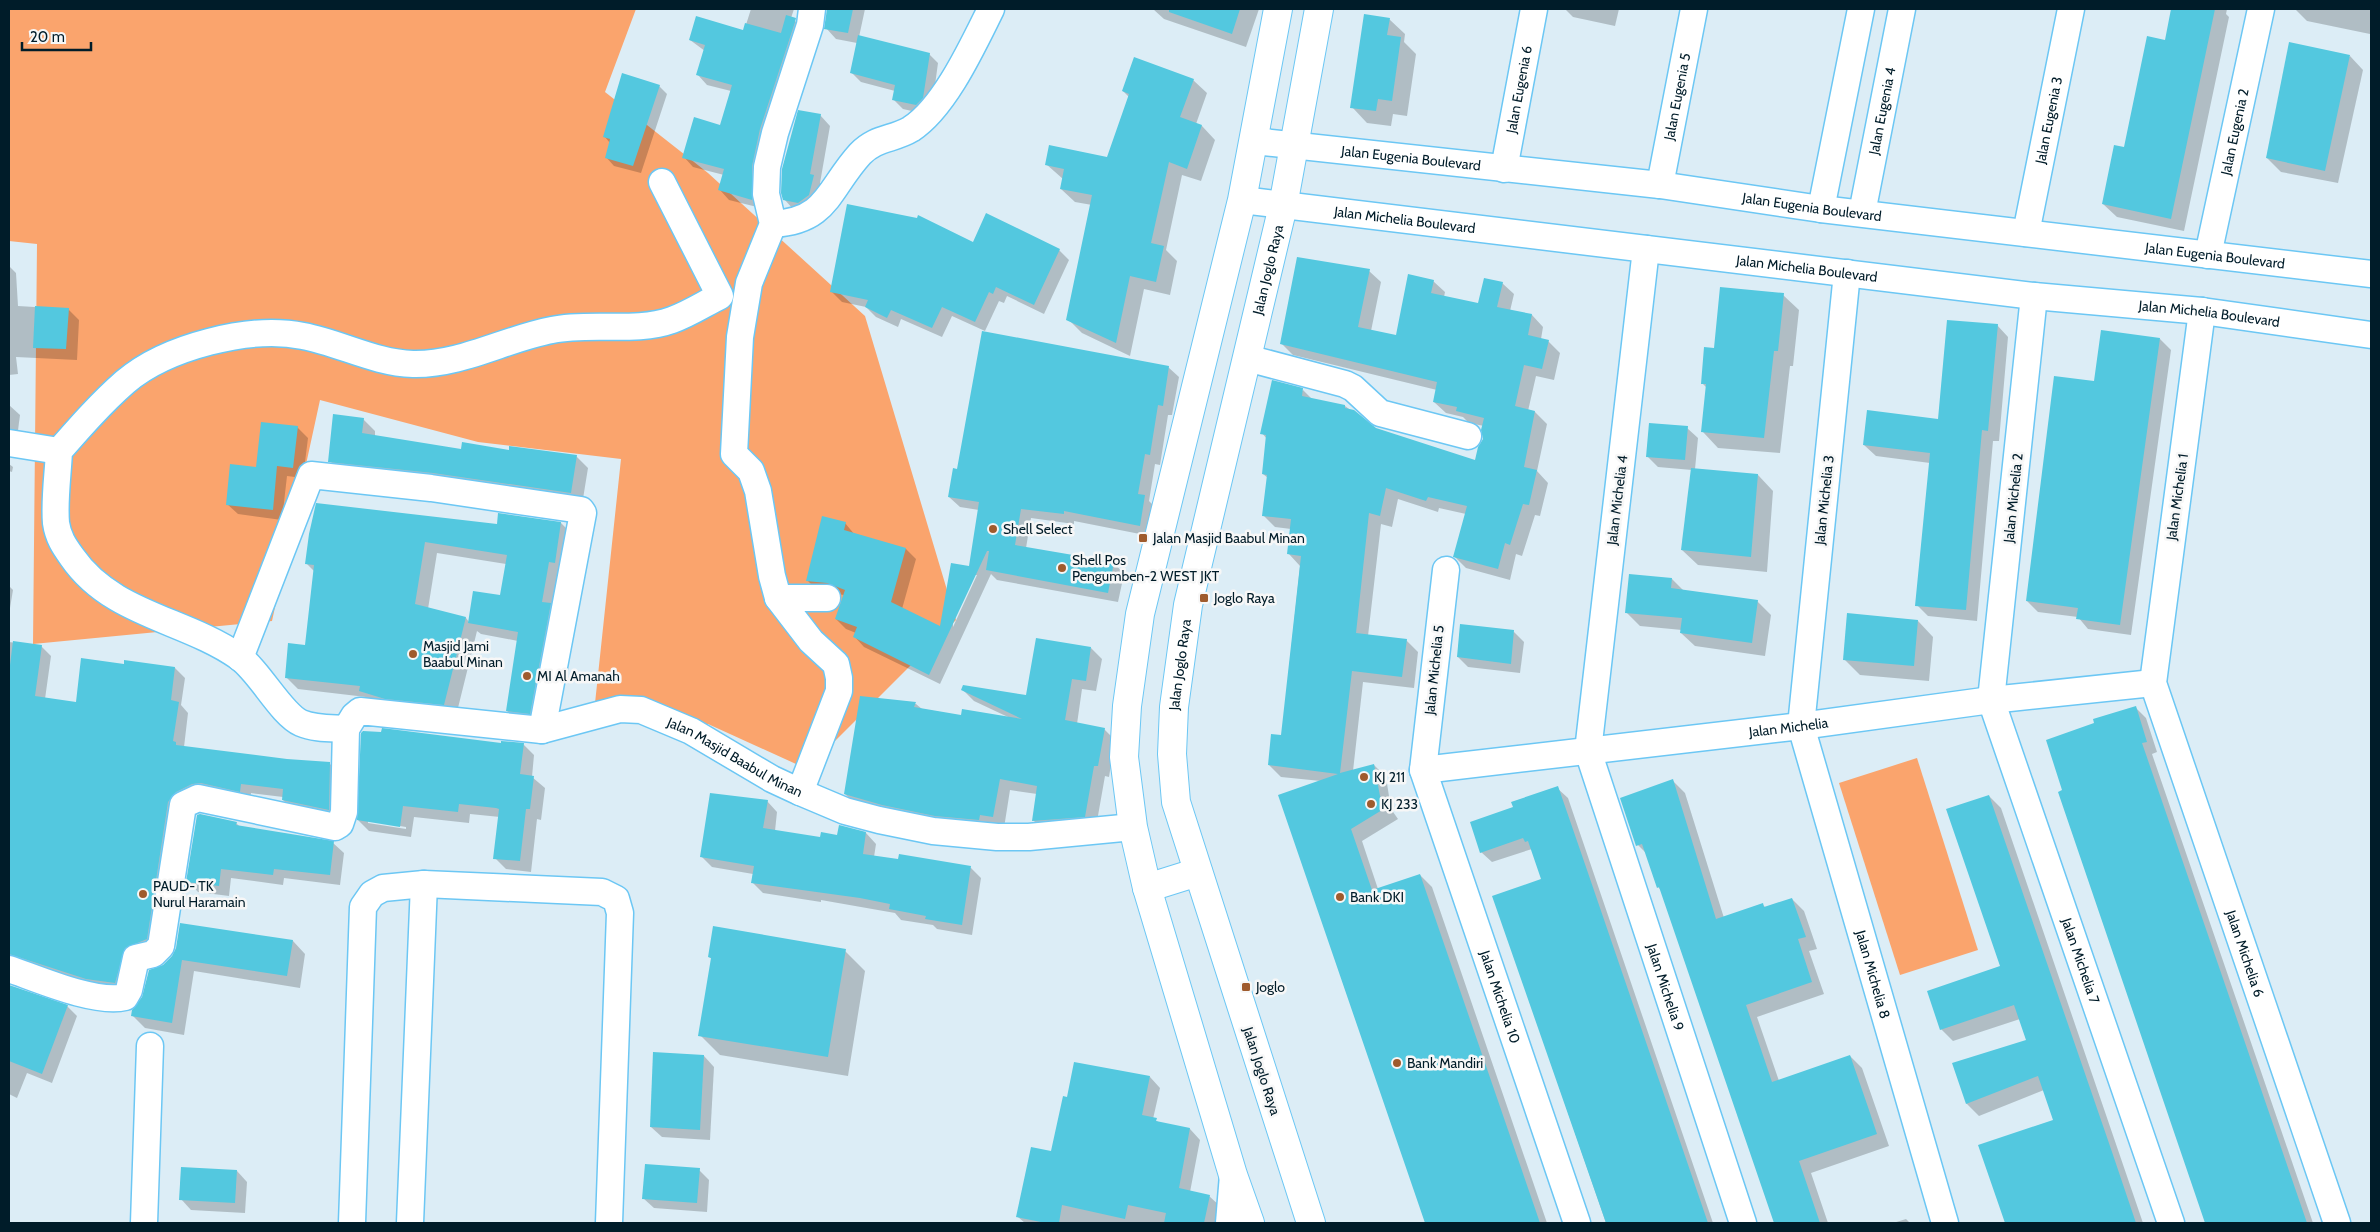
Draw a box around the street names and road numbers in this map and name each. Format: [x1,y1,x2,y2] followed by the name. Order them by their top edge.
[1502,44,1536,136] street label: Jalan Eugenia 6
[1660,51,1694,143] street label: Jalan Eugenia 5
[1864,66,1899,157] street label: Jalan Eugenia 4
[2031,75,2066,166] street label: Jalan Eugenia 3
[2216,87,2253,178] street label: Jalan Eugenia 2
[1339,141,1482,175] street label: Jalan Eugenia Boulevard
[1740,188,1883,225] street label: Jalan Eugenia Boulevard
[1332,202,1476,237] street label: Jalan Michelia Boulevard
[1248,223,1287,317] street label: Jalan Joglo Raya
[2143,238,2286,273] street label: Jalan Eugenia Boulevard
[1734,251,1878,286] street label: Jalan Michelia Boulevard
[2137,296,2281,331] street label: Jalan Michelia Boulevard
[1999,452,2027,545] street label: Jalan Michelia 2
[2162,453,2192,542] street label: Jalan Michelia 1
[1602,454,1631,547] street label: Jalan Michelia 4
[1810,454,1838,547] street label: Jalan Michelia 3
[1165,618,1195,712] street label: Jalan Joglo Raya
[1420,624,1448,717] street label: Jalan Michelia 5
[664,713,806,801] street label: Jalan Masjid Baabul Minan
[1747,713,1829,741] street label: Jalan Michelia
[2222,907,2268,999] street label: Jalan Michelia 6
[2057,914,2104,1006] street label: Jalan Michelia 7
[1851,927,1894,1021] street label: Jalan Michelia 8
[1643,940,1688,1033] street label: Jalan Michelia 9
[1476,947,1524,1046] street label: Jalan Michelia 10
[1239,1024,1285,1118] street label: Jalan Joglo Raya

